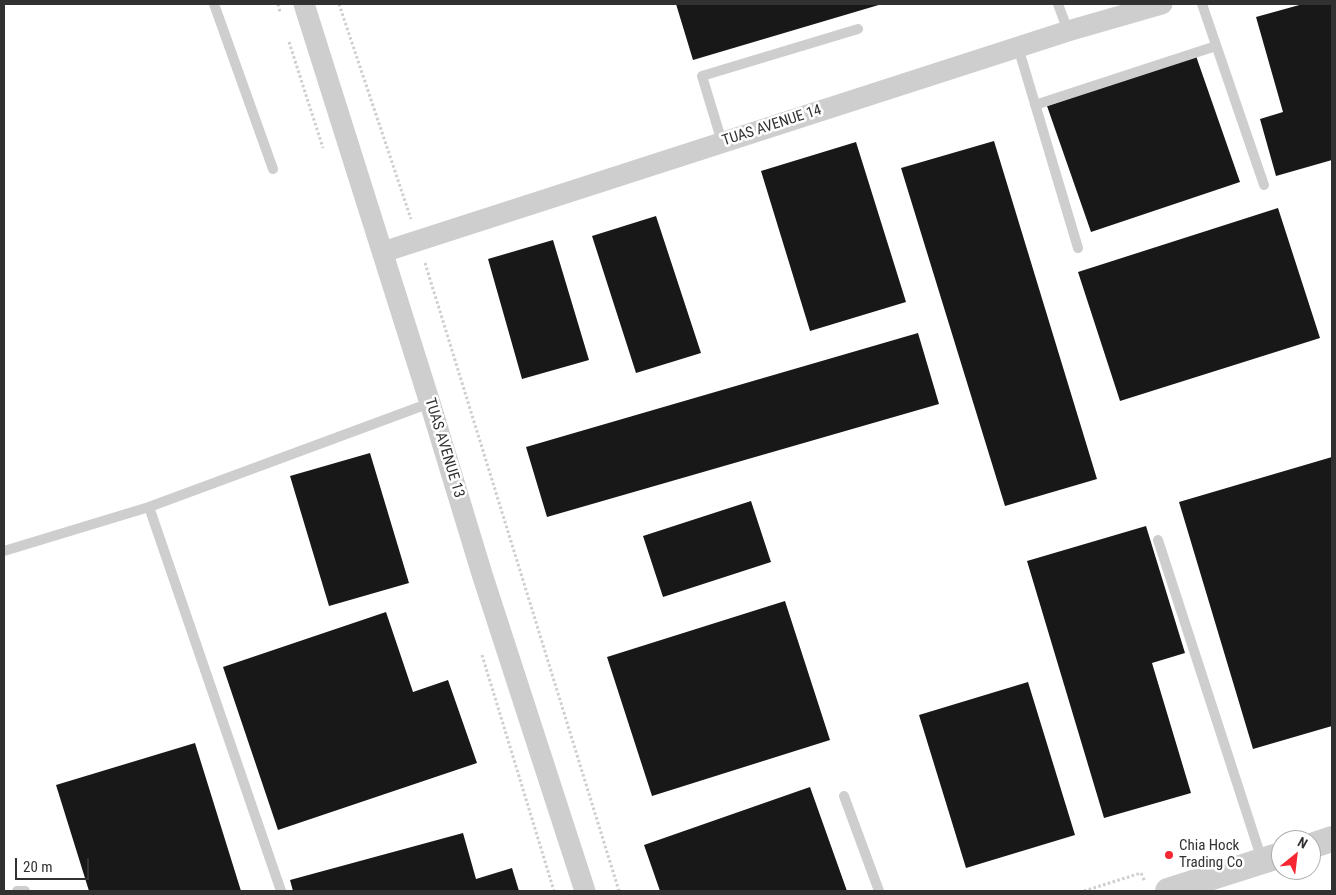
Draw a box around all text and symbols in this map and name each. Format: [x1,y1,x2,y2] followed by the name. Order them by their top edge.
[720,101,824,151] street label: TUAS AVENUE 14
[420,396,468,500] street label: TUAS AVENUE 13
[1271,830,1321,880] north arrow
[1295,834,1310,852] text: N
[1179,837,1243,872] place label: Chia Hock Trading Co
[18,848,91,880] scale bar
[1163,849,1175,861] marker: Chia Hock Trading Co
[23,858,53,876] text: 20 m

